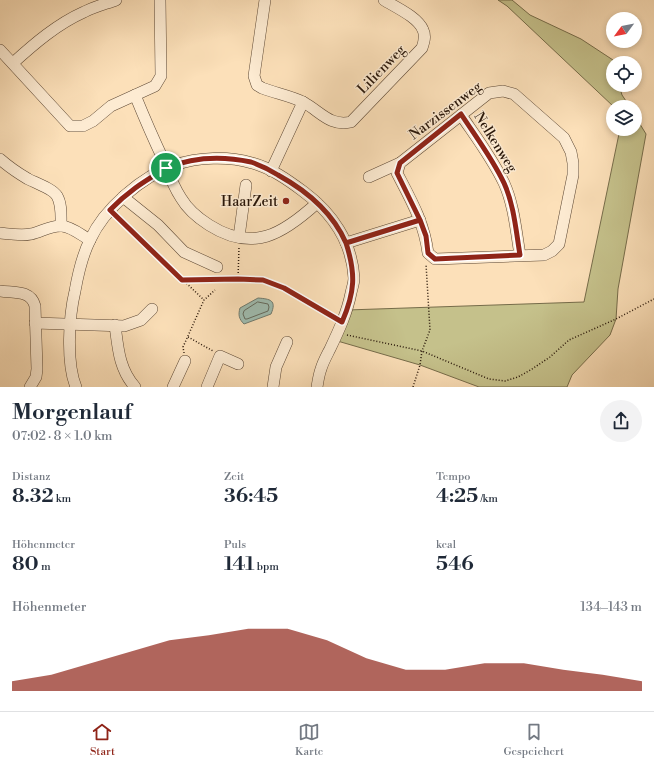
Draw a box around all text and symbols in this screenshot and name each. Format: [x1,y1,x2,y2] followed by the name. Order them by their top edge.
[606,12,642,48] north arrow
[606,12,642,136] map controls
[354,41,410,98] street label: Lilienweg
[606,56,642,92] button: locate
[406,77,486,144] street label: Narzissenweg
[606,100,642,136] button: layers
[470,109,521,177] street label: Nelkenweg
[149,151,183,185] pin
[155,157,177,179] icon: arrive
[221,193,278,211] place label: HaarZeit
[281,196,291,206] marker: HaarZeit
[12,399,132,426] text: Morgenlauf
[600,400,642,442] button: share
[12,428,113,444] text: 07:02 · 8 × 1.0 km
[12,470,51,484] text: Distanz
[224,470,244,484] text: Zeit
[436,470,470,484] text: Tempo
[12,484,54,509] text: 8.32
[224,484,278,509] text: 36:45
[436,484,478,509] text: 4:25
[54,492,71,506] text: km
[478,492,498,506] text: /km
[12,538,75,552] text: Höhenmeter
[224,538,246,552] text: Puls
[436,538,456,552] text: kcal
[12,552,39,577] text: 80
[224,552,254,577] text: 141
[436,552,474,577] text: 546
[39,560,51,574] text: m
[254,560,279,574] text: bpm
[12,599,86,615] text: Höhenmeter
[580,599,642,615] text: 134–143 m
[90,721,115,759] tab: Start
[295,721,323,759] tab: Karte
[503,721,564,759] tab: Gespeichert

